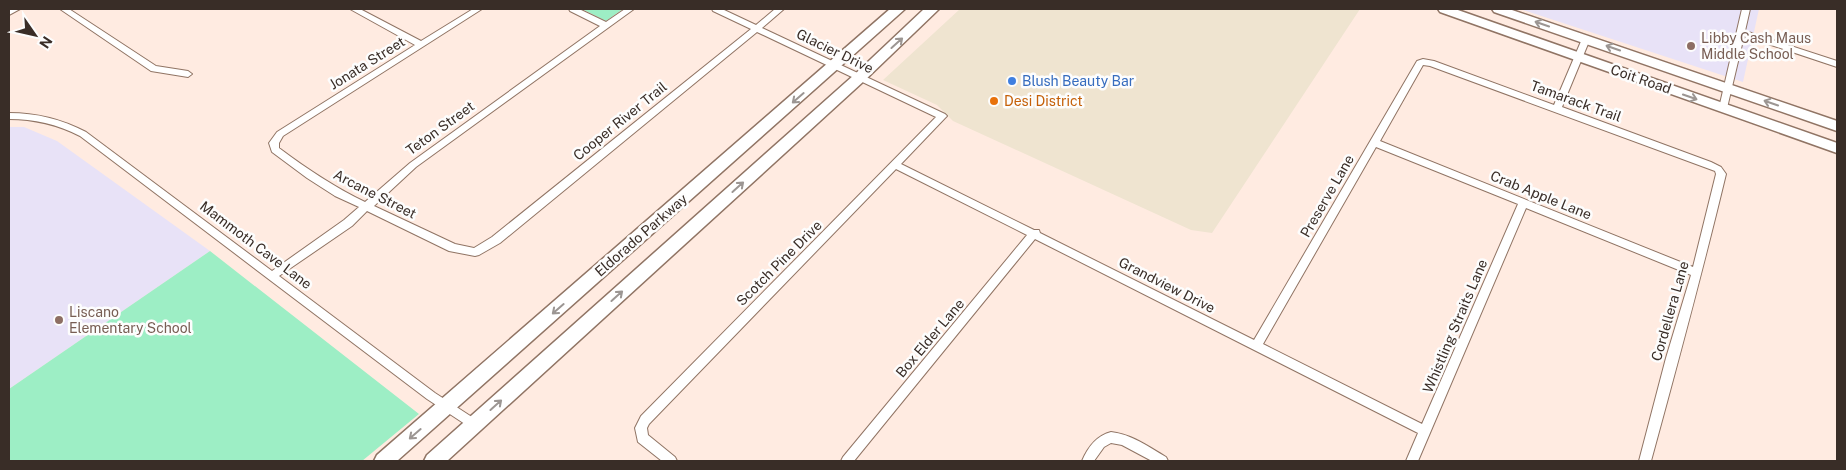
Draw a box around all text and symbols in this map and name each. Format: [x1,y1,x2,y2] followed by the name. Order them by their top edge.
[10,10,60,60] north arrow
[1534,19,1550,28] one-way arrow
[794,26,876,77] street label: Glacier Drive
[1701,30,1811,62] place label: Libby Cash Maus Middle School
[36,33,55,51] text: N
[326,33,408,93] street label: Jonata Street
[891,37,904,49] one-way arrow
[1685,40,1697,52] marker: Libby Cash Maus Middle School
[1605,43,1621,53] one-way arrow
[1609,61,1673,97] street label: Coit Road
[1022,73,1134,89] place label: Blush Beauty Bar
[1006,75,1018,87] marker: Blush Beauty Bar
[1528,77,1624,125] street label: Tamarack Trail
[570,78,670,164] street label: Cooper River Trail
[792,92,805,103] one-way arrow
[1004,93,1083,109] place label: Desi District
[1682,93,1697,102] one-way arrow
[988,95,1000,107] marker: Desi District
[403,98,477,158] street label: Teton Street
[1763,98,1779,107] one-way arrow
[1297,152,1357,240] street label: Preserve Lane
[331,166,419,222] street label: Arcane Street
[1488,167,1594,223] street label: Crab Apple Lane
[731,182,744,193] one-way arrow
[592,190,691,279] street label: Eldorado Parkway
[197,198,315,292] street label: Mammoth Cave Lane
[733,217,825,309] street label: Scotch Pine Drive
[1116,254,1218,316] street label: Grandview Drive
[1420,257,1490,395] street label: Whistling Straits Lane
[1648,259,1692,363] street label: Cordellera Lane
[610,290,623,302] one-way arrow
[893,296,967,380] street label: Box Elder Lane
[551,303,564,315] one-way arrow
[69,304,192,336] place label: Liscano Elementary School
[53,314,65,326] marker: Liscano Elementary School
[490,399,503,411] one-way arrow
[409,428,422,439] one-way arrow

